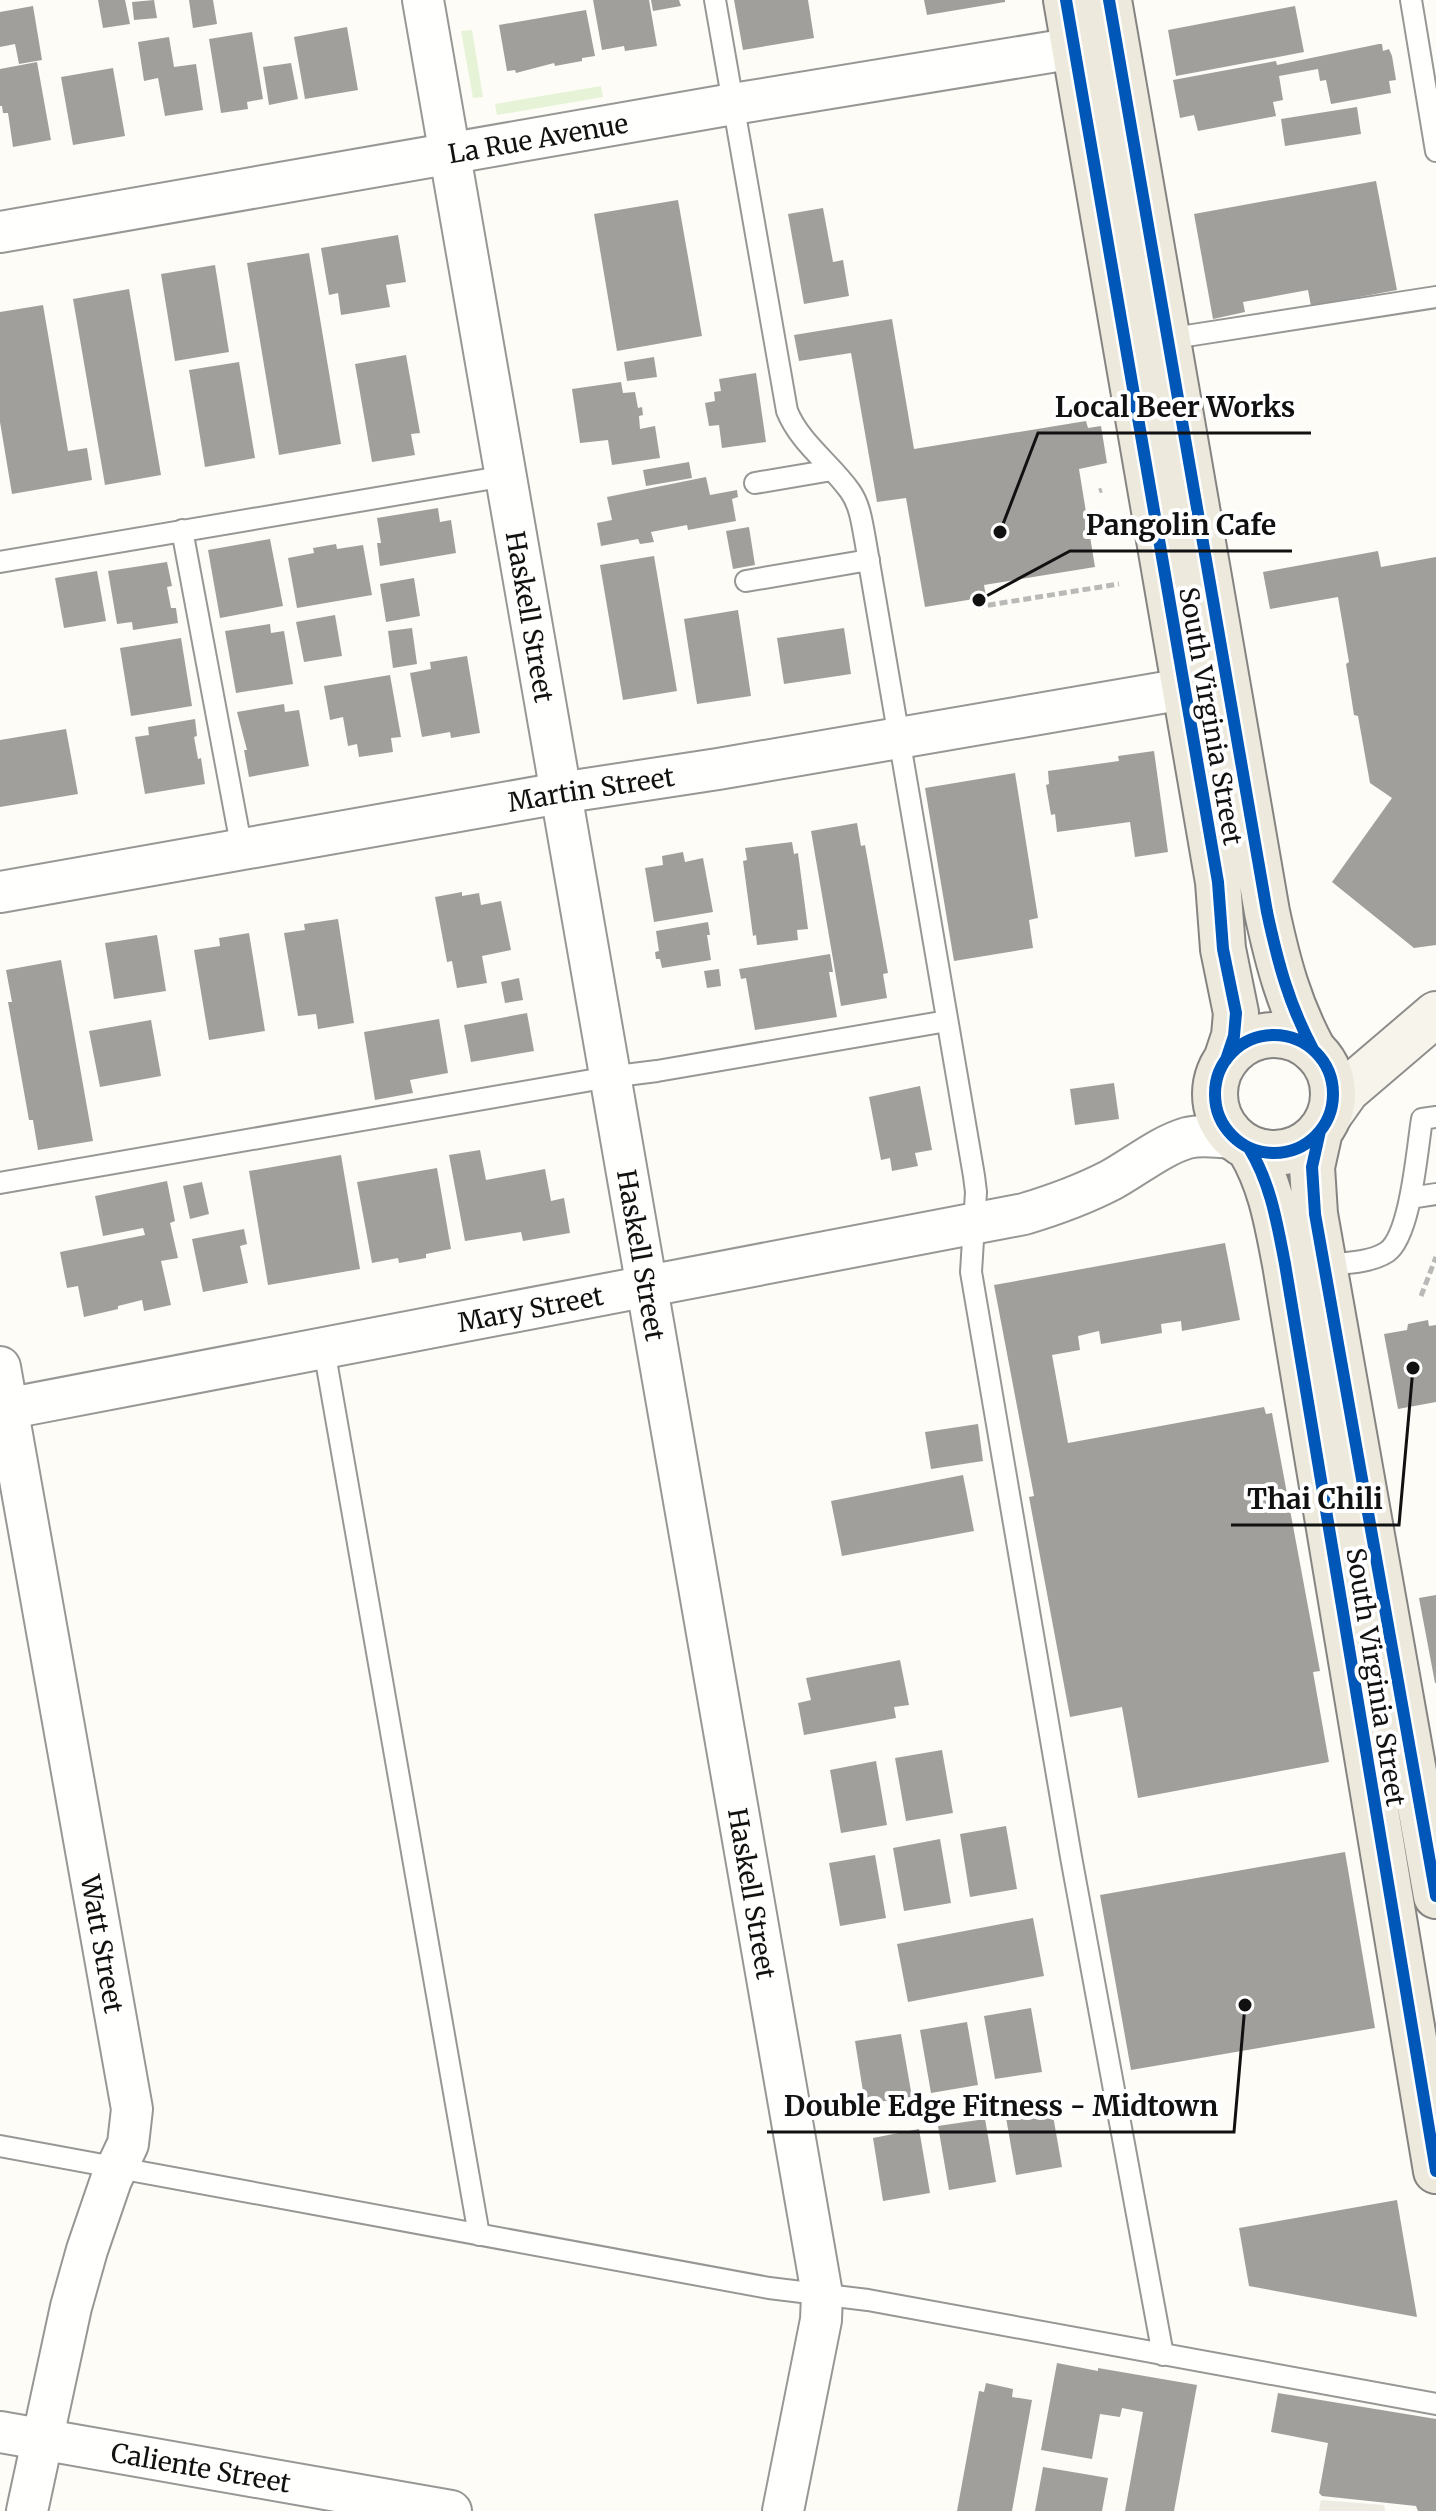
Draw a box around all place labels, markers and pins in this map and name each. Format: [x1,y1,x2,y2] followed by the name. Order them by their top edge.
[1038,381,1311,433] callout: Local Beer Works
[1070,499,1292,551] callout: Pangolin Cafe
[1231,1473,1399,1525] callout: Thai Chili
[767,2080,1234,2132] callout: Double Edge Fitness - Midtown

